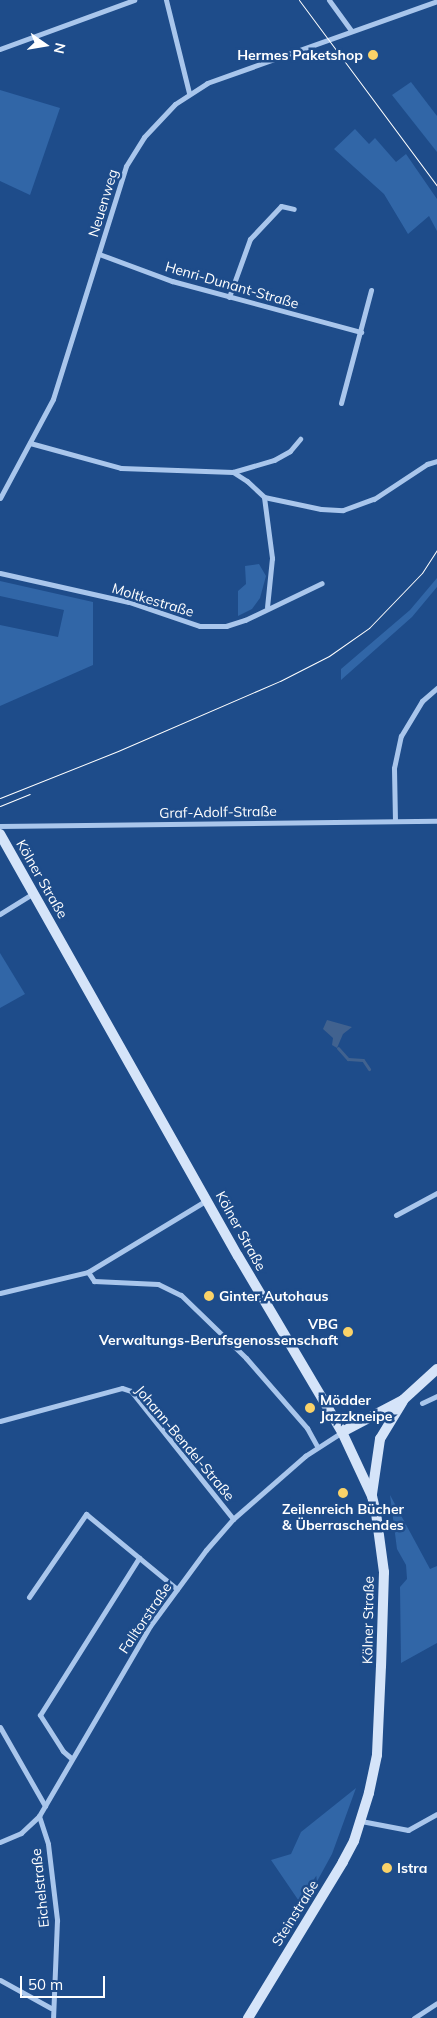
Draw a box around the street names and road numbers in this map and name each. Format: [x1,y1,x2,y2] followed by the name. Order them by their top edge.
[85,167,121,239] street label: Neuenweg
[163,258,301,312] street label: Henri-Dunant-Straße
[110,580,196,620] street label: Moltkestraße
[159,803,277,821] street label: Graf-Adolf-Straße
[13,837,71,921] street label: Kölner Straße
[212,1188,270,1274] street label: Kölner Straße
[132,1382,238,1504] street label: Johann-Bendel-Straße
[359,1576,377,1664] street label: Kölner Straße
[115,1579,175,1657] street label: Falltorstraße
[28,1848,52,1928] street label: Eichelstraße
[268,1877,322,1949] street label: Steinstraße

